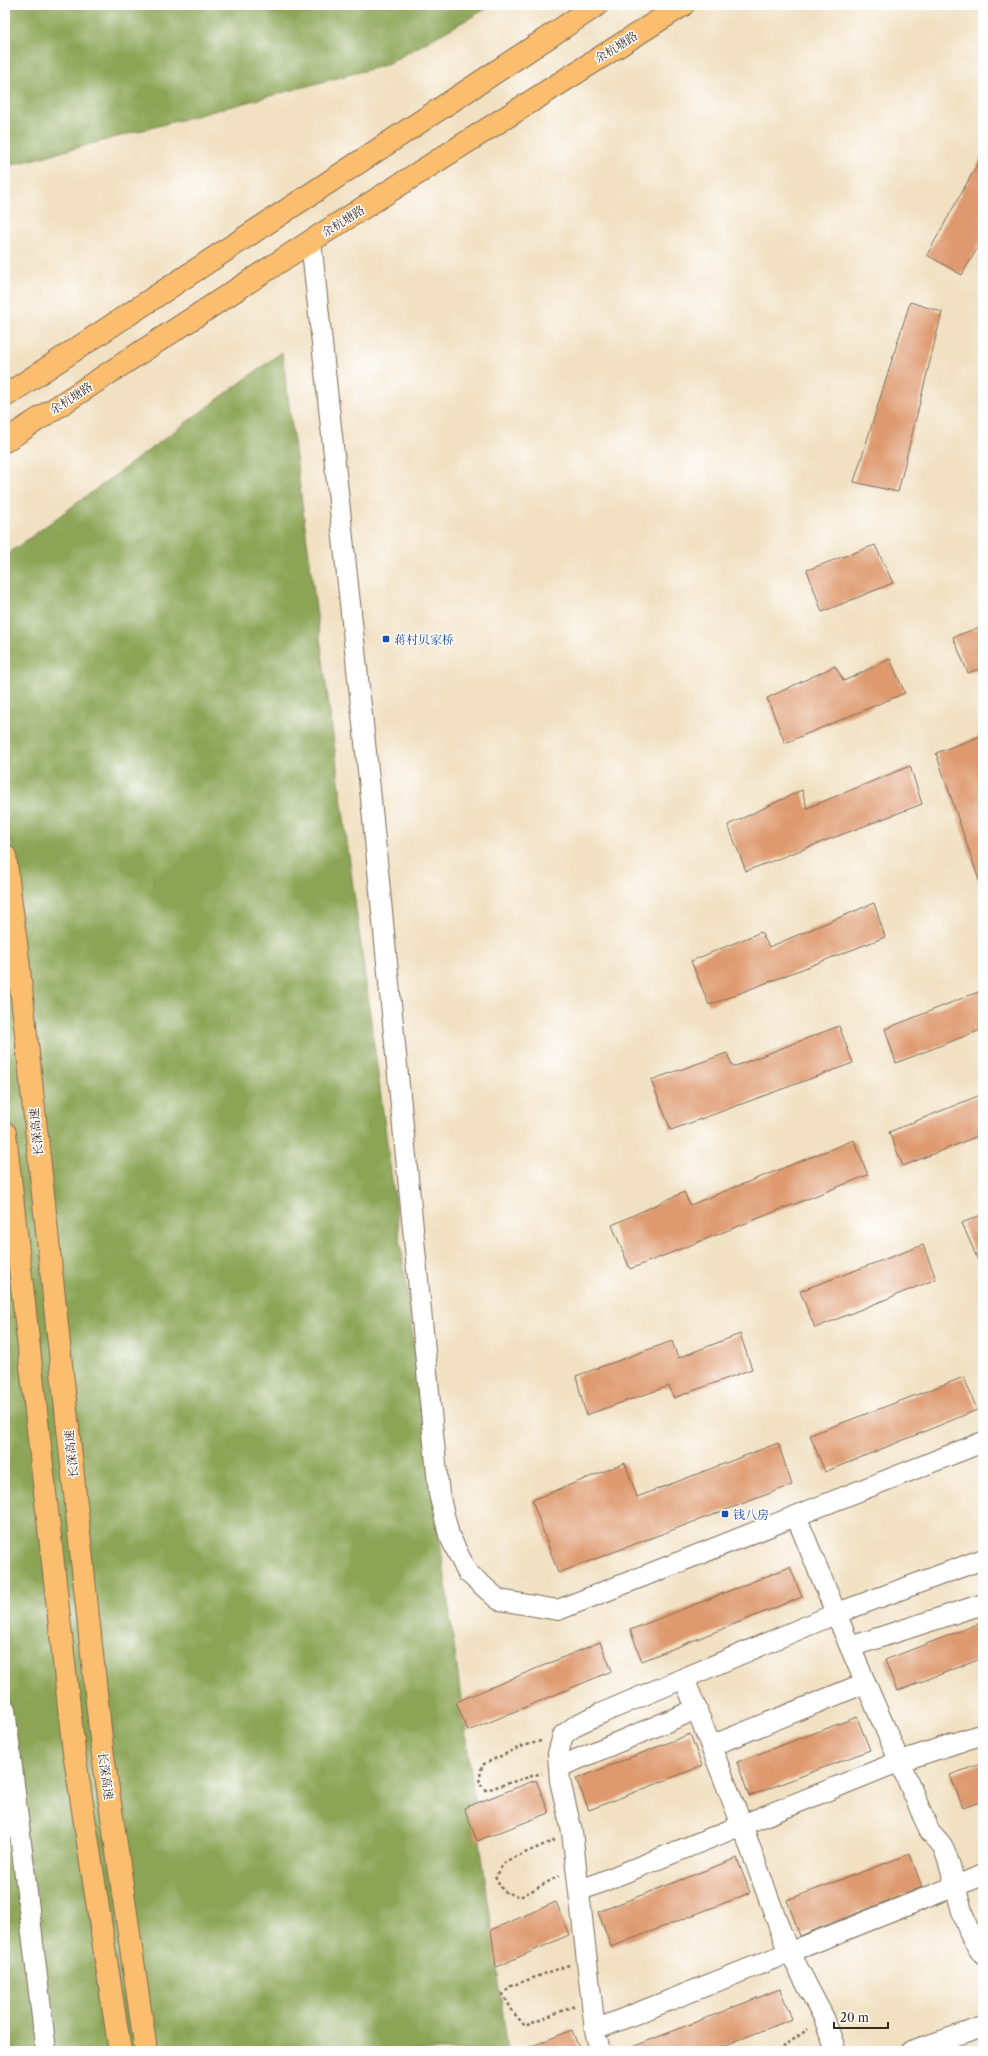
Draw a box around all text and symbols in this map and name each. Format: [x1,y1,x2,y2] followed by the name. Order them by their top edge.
[592,28,640,66] street label: 余杭塘路
[319,202,367,240] street label: 余杭塘路
[47,379,95,417] street label: 余杭塘路
[394,632,454,647] place label: 蒋村贝家桥
[381,634,391,644] marker: 蒋村贝家桥
[26,1107,46,1157] street label: 长深高速
[61,1429,81,1479] street label: 长深高速
[733,1507,769,1522] place label: 钱八房
[720,1509,730,1519] marker: 钱八房
[95,1751,117,1801] street label: 长深高速
[834,2004,888,2030] scale bar
[840,2010,869,2025] text: 20 m

